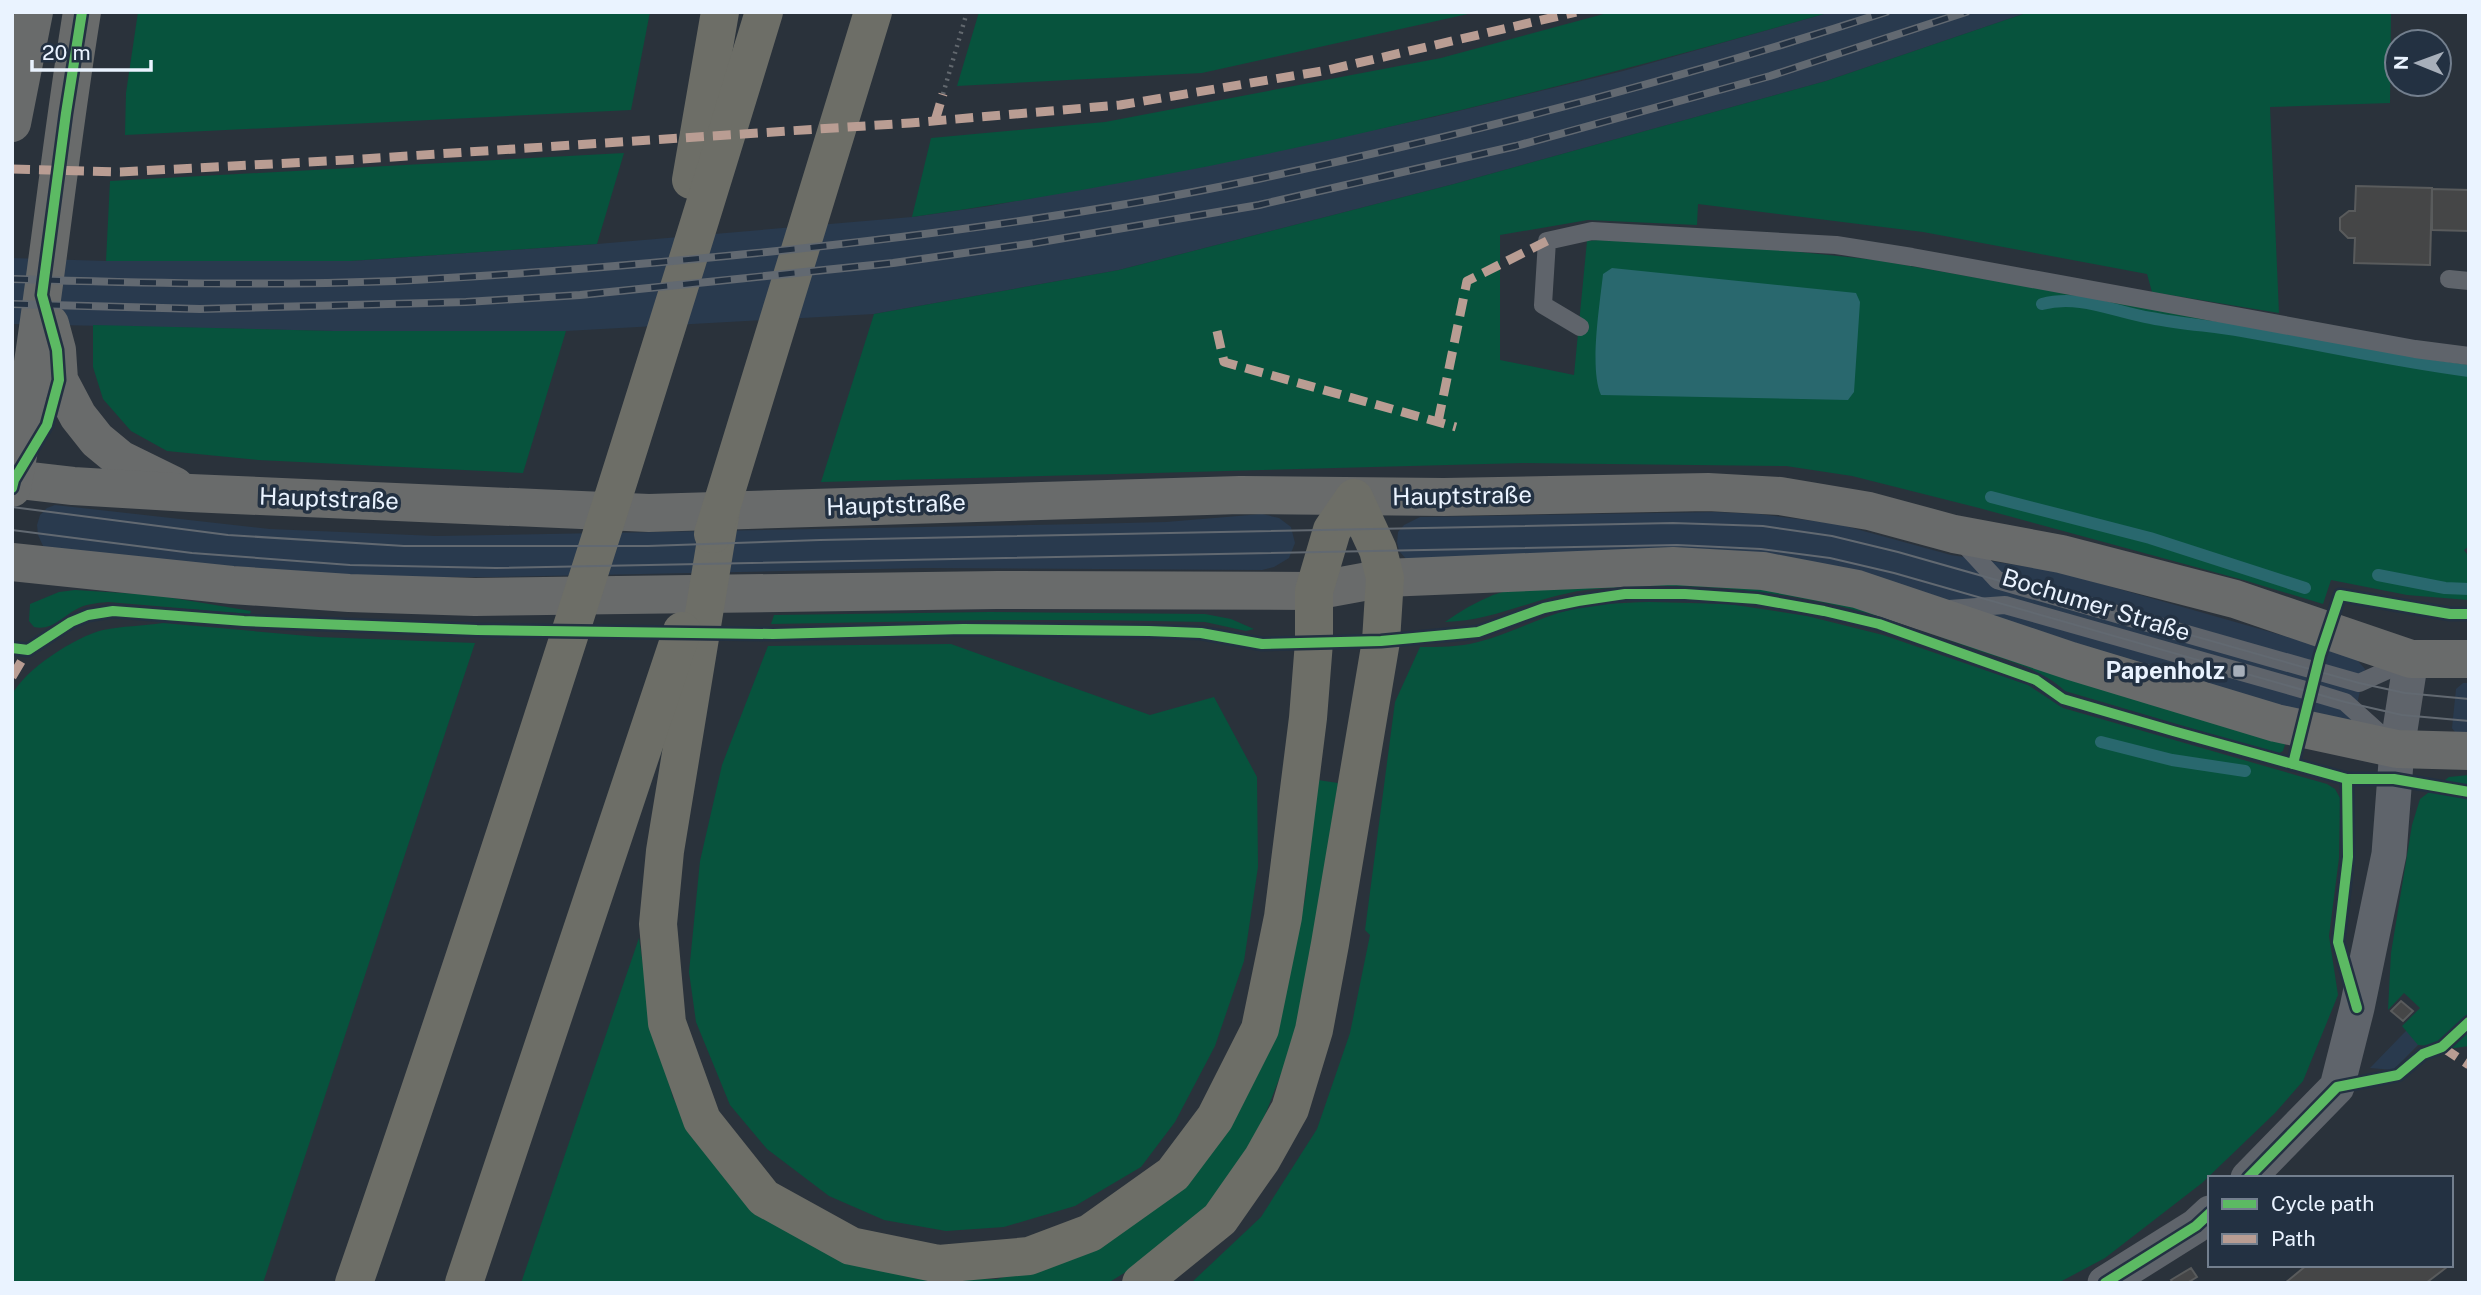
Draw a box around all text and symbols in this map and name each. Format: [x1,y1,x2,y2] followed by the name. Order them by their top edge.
[32,28,150,72] scale bar
[2383,28,2453,98] north arrow
[42,40,91,65] text: 20 m
[2390,55,2412,70] text: N
[1392,480,1532,510] street label: Hauptstraße
[259,482,399,514] street label: Hauptstraße
[826,488,966,520] street label: Hauptstraße
[1999,562,2194,646] street label: Bochumer Straße
[2105,656,2225,684] place label: Papenholz
[2231,663,2247,679] marker: Papenholz
[2208,1176,2453,1267] legend
[2271,1191,2374,1216] text: Cycle path
[2271,1226,2316,1251] text: Path

